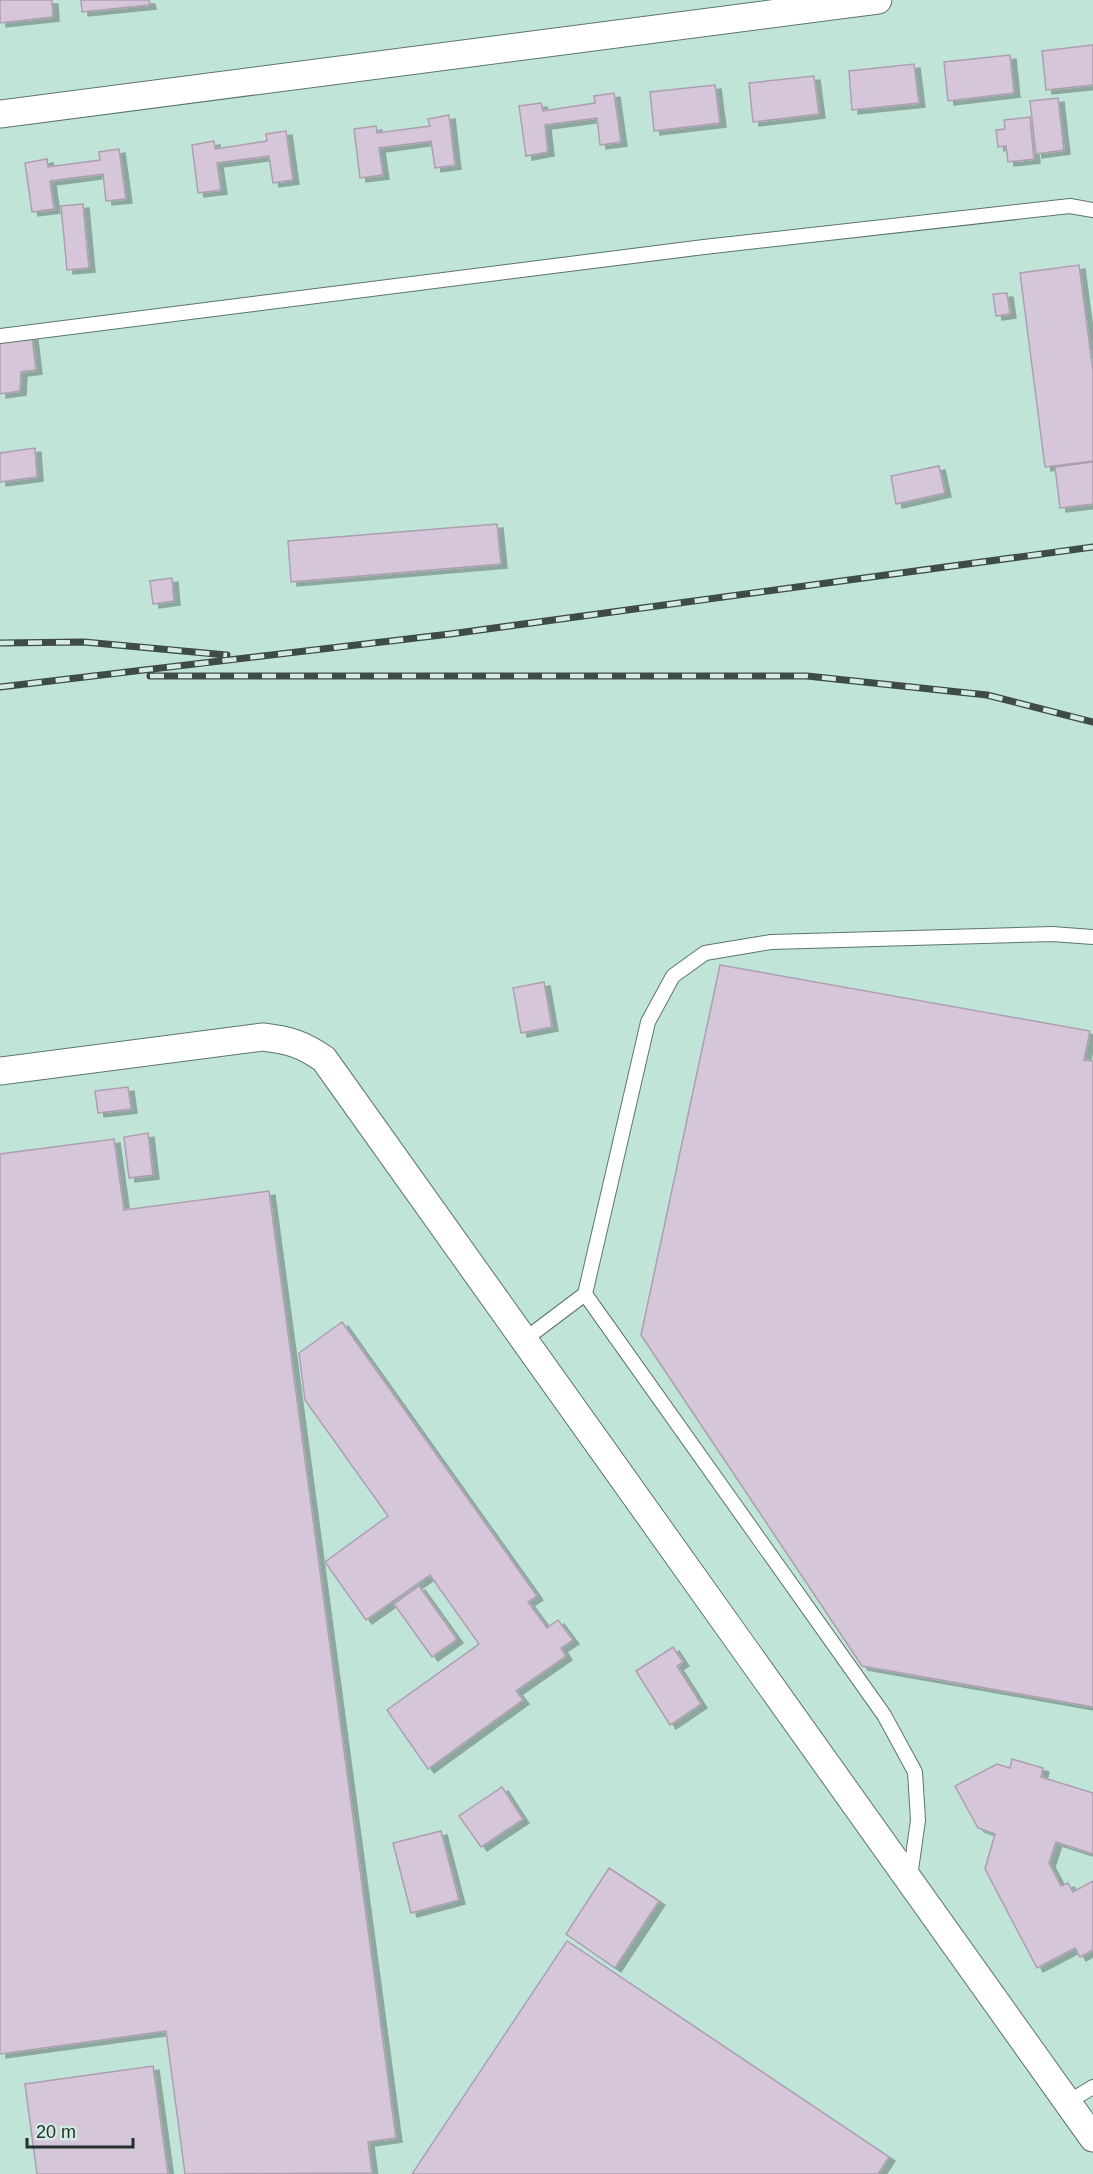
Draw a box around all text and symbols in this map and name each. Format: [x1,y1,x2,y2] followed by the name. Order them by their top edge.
[27,2111,134,2149] scale bar
[36,2122,76,2142] text: 20 m

